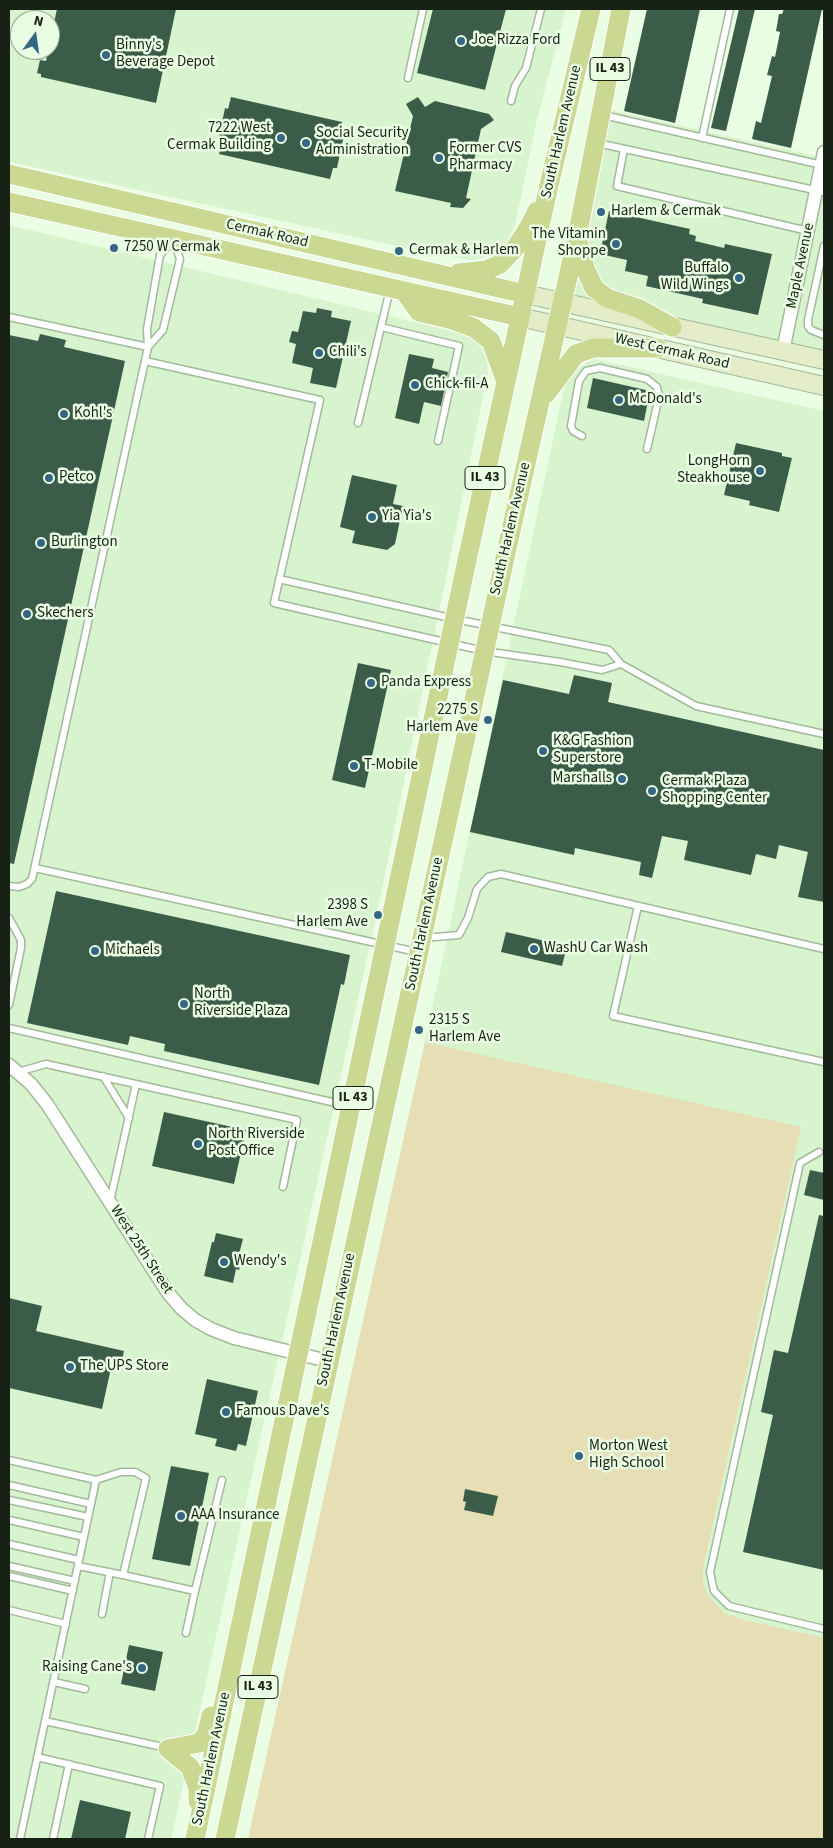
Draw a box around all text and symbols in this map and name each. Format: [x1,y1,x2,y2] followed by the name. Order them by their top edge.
[10,10,60,60] north arrow
[31,11,45,32] text: N
[471,32,561,50] place label: Joe Rizza Ford
[455,35,467,47] marker: Joe Rizza Ford
[116,37,215,72] place label: Binny's Beverage Depot
[100,49,112,61] marker: Binny's Beverage Depot
[590,58,630,80] road number: IL 43
[538,64,586,200] street label: South Harlem Avenue
[167,120,271,155] place label: 7222 West Cermak Building
[316,125,409,160] place label: Social Security Administration
[275,132,287,144] marker: 7222 West Cermak Building
[300,137,312,149] marker: Social Security Administration
[449,140,522,175] place label: Former CVS Pharmacy
[433,152,445,164] marker: Former CVS Pharmacy
[611,203,721,221] place label: Harlem & Cermak
[595,206,607,218] marker: Harlem & Cermak
[224,216,310,252] street label: Cermak Road
[783,221,819,311] street label: Maple Avenue
[531,226,606,261] place label: The Vitamin Shoppe
[610,238,622,250] marker: The Vitamin Shoppe
[124,239,220,257] place label: 7250 W Cermak
[108,242,120,254] marker: 7250 W Cermak
[409,242,519,260] place label: Cermak & Harlem
[393,245,405,257] marker: Cermak & Harlem
[661,260,729,295] place label: Buffalo Wild Wings
[733,272,745,284] marker: Buffalo Wild Wings
[613,330,731,374] street label: West Cermak Road
[329,344,367,362] place label: Chili's
[313,347,325,359] marker: Chili's
[425,376,488,394] place label: Chick-fil-A
[409,379,421,391] marker: Chick-fil-A
[629,391,702,409] place label: McDonald's
[613,394,625,406] marker: McDonald's
[74,405,112,423] place label: Kohl's
[58,408,70,420] marker: Kohl's
[677,453,750,488] place label: LongHorn Steakhouse
[487,461,535,597] street label: South Harlem Avenue
[754,465,766,477] marker: LongHorn Steakhouse
[465,466,505,489] road number: IL 43
[59,469,94,487] place label: Petco
[43,472,55,484] marker: Petco
[382,508,431,526] place label: Yia Yia's
[366,511,378,523] marker: Yia Yia's
[51,534,118,552] place label: Burlington
[35,537,47,549] marker: Burlington
[37,605,93,623] place label: Skechers
[21,608,33,620] marker: Skechers
[381,674,471,692] place label: Panda Express
[365,677,377,689] marker: Panda Express
[406,702,478,737] place label: 2275 S Harlem Ave
[482,714,494,726] marker: 2275 S Harlem Ave
[553,733,632,768] place label: K&G Fashion Superstore
[537,745,549,757] marker: K&G Fashion Superstore
[364,757,418,775] place label: T-Mobile
[348,760,360,772] marker: T-Mobile
[552,770,612,788] place label: Marshalls
[616,773,628,785] marker: Marshalls
[662,773,767,808] place label: Cermak Plaza Shopping Center
[646,785,658,797] marker: Cermak Plaza Shopping Center
[402,856,448,992] street label: South Harlem Avenue
[296,897,368,932] place label: 2398 S Harlem Ave
[372,909,384,921] marker: 2398 S Harlem Ave
[544,940,648,958] place label: WashU Car Wash
[105,942,160,960] place label: Michaels
[528,943,540,955] marker: WashU Car Wash
[89,945,101,957] marker: Michaels
[194,986,288,1021] place label: North Riverside Plaza
[178,998,190,1010] marker: North Riverside Plaza
[429,1012,501,1047] place label: 2315 S Harlem Ave
[413,1024,425,1036] marker: 2315 S Harlem Ave
[333,1086,373,1110] road number: IL 43
[208,1126,305,1161] place label: North Riverside Post Office
[192,1138,204,1150] marker: North Riverside Post Office
[106,1202,176,1298] street label: West 25th Street
[314,1252,360,1388] street label: South Harlem Avenue
[234,1253,286,1271] place label: Wendy's
[218,1256,230,1268] marker: Wendy's
[80,1358,169,1376] place label: The UPS Store
[64,1361,76,1373] marker: The UPS Store
[236,1403,329,1421] place label: Famous Dave's
[220,1406,232,1418] marker: Famous Dave's
[589,1438,668,1473] place label: Morton West High School
[573,1450,585,1462] marker: Morton West High School
[191,1507,279,1525] place label: AAA Insurance
[175,1510,187,1522] marker: AAA Insurance
[42,1659,132,1677] place label: Raising Cane's
[136,1662,148,1674] marker: Raising Cane's
[238,1675,278,1698] road number: IL 43
[189,1691,235,1827] street label: South Harlem Avenue

